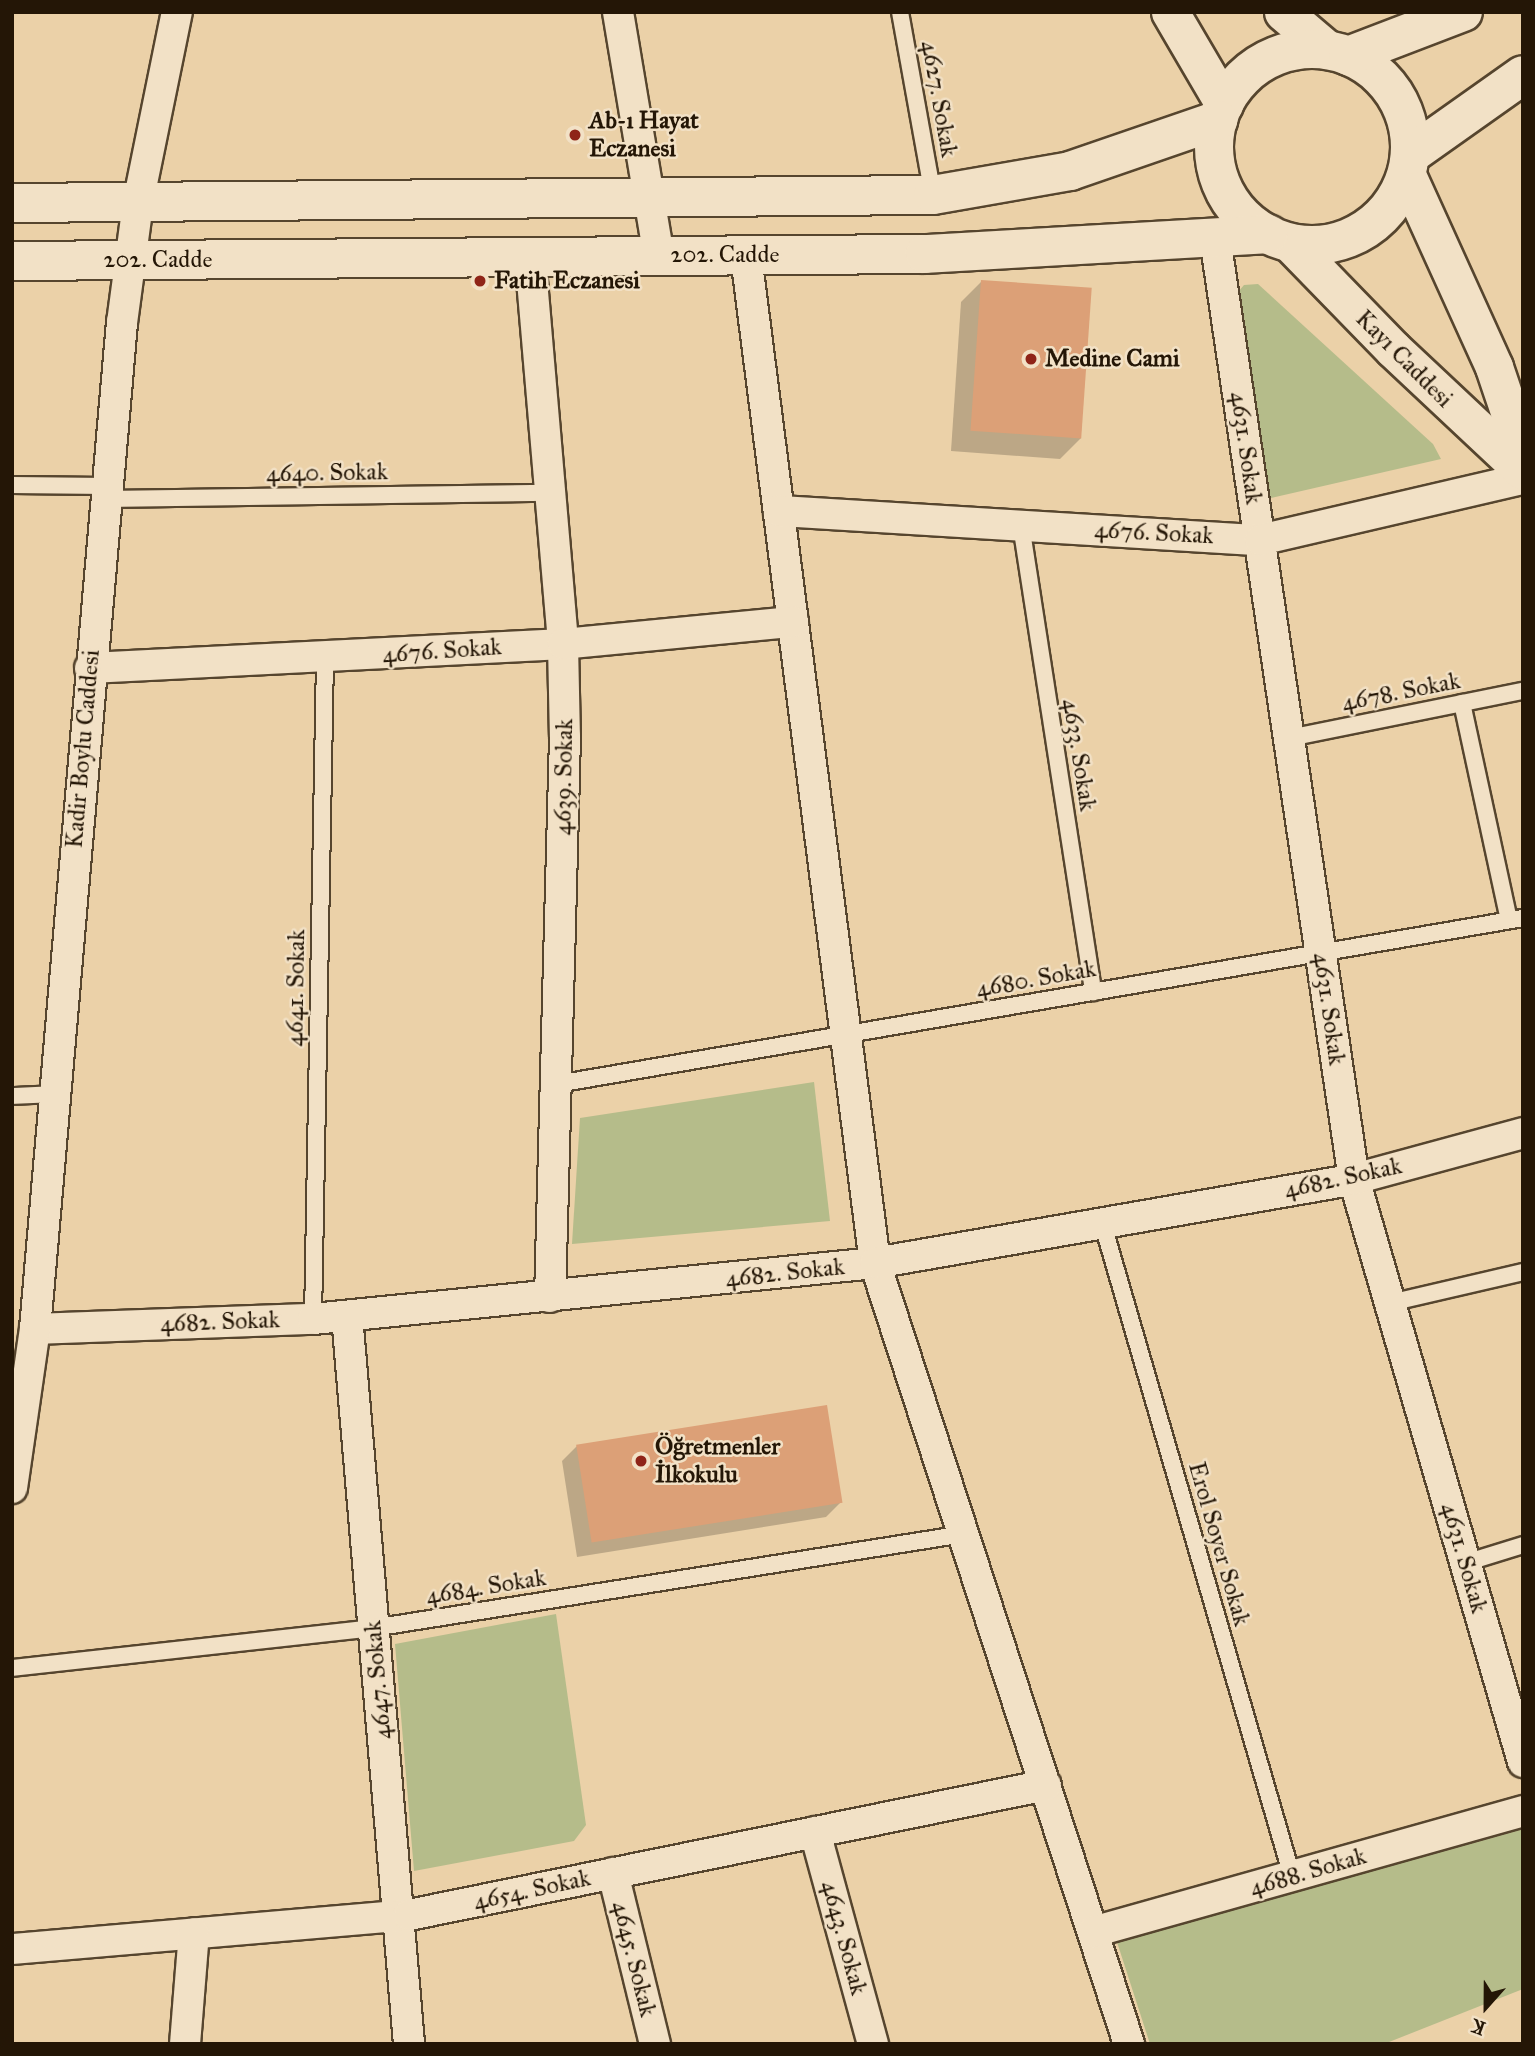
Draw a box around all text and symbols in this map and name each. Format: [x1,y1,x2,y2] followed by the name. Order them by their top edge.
[915,38,963,160] street label: 4627. Sokak
[589,107,699,163] place label: Ab-ı Hayat Eczanesi
[567,127,583,143] marker: Ab-ı Hayat Eczanesi
[671,241,779,269] street label: 202. Cadde
[104,246,212,274] street label: 202. Cadde
[494,267,640,295] place label: Fatih Eczanesi
[472,273,488,289] marker: Fatih Eczanesi
[1349,304,1459,414] street label: Kayı Caddesi
[1045,345,1180,373] place label: Medine Cami
[1023,351,1039,367] marker: Medine Cami
[1224,390,1268,506] street label: 4631. Sokak
[266,458,388,488] street label: 4640. Sokak
[1094,515,1214,551] street label: 4676. Sokak
[382,632,502,670] street label: 4676. Sokak
[60,648,106,850] street label: Kadir Boylu Caddesi
[1339,666,1463,718] street label: 4678. Sokak
[1056,697,1102,813] street label: 4633. Sokak
[549,718,579,836] street label: 4639. Sokak
[281,929,311,1047] street label: 4641. Sokak
[1307,951,1351,1067] street label: 4631. Sokak
[974,954,1098,1004] street label: 4680. Sokak
[1282,1152,1404,1204] street label: 4682. Sokak
[724,1252,846,1294] street label: 4682. Sokak
[160,1306,280,1338] street label: 4682. Sokak
[655,1433,780,1489] place label: Öğretmenler İlkokulu
[633,1453,649,1469] marker: Öğretmenler İlkokulu
[1182,1459,1256,1629] street label: Erol Soyer Sokak
[1435,1500,1493,1616] street label: 4631. Sokak
[424,1563,548,1611] street label: 4684. Sokak
[358,1619,398,1741] street label: 4647. Sokak
[1246,1842,1370,1902] street label: 4688. Sokak
[471,1864,593,1916] street label: 4654. Sokak
[815,1878,873,1998] street label: 4643. Sokak
[606,1898,662,2020] street label: 4645. Sokak
[1451,1972,1521,2042] north arrow
[1468,2014,1489,2040] text: K

